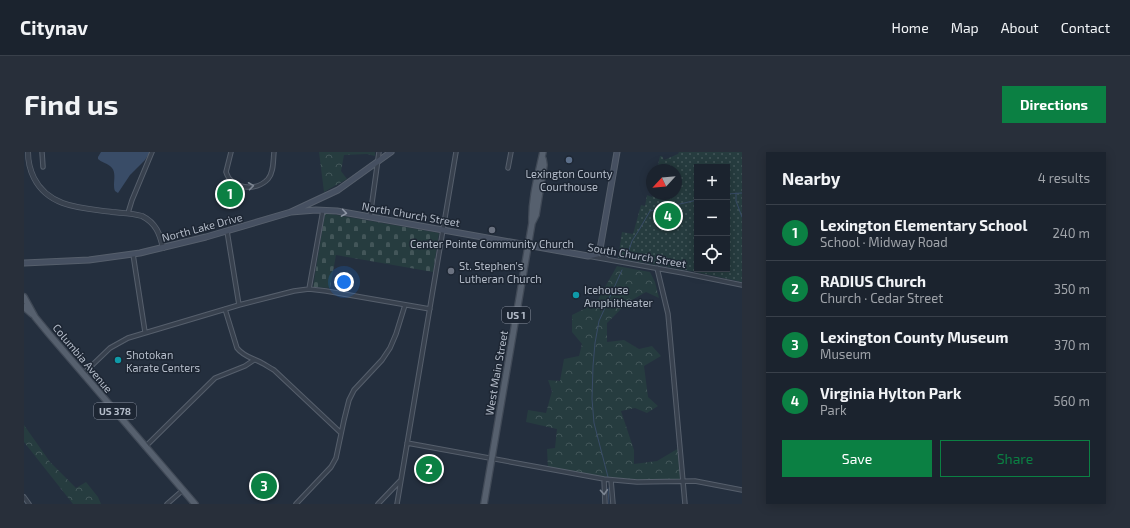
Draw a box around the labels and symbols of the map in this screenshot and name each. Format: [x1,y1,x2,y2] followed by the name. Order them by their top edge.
[564,155,574,165] marker: Lexington County Courthouse
[646,164,682,200] north arrow
[525,167,613,193] place label: Lexington County Courthouse
[217,179,243,209] pin: 1
[248,181,255,190] one-way arrow
[361,199,461,229] street label: North Church Street
[655,201,681,231] pin: 4
[340,208,347,216] one-way arrow
[160,210,244,244] street label: North Lake Drive
[487,225,497,235] marker: Center Pointe Community Church
[410,237,574,250] place label: Center Pointe Community Church
[587,240,687,270] street label: South Church Street
[459,259,542,285] place label: St. Stephen's Lutheran Church
[446,266,456,276] marker: St. Stephen's Lutheran Church
[334,272,354,292] your location
[584,283,654,309] place label: Icehouse Amphitheater
[571,290,581,300] marker: Icehouse Amphitheater
[502,307,530,323] road number: US 1
[50,321,116,395] street label: Columbia Avenue
[482,329,510,417] street label: West Main Street
[126,348,201,374] place label: Shotokan Karate Centers
[113,355,123,365] marker: Shotokan Karate Centers
[94,403,136,419] road number: US 378
[416,454,442,484] pin: 2
[251,471,277,501] pin: 3
[600,489,609,495] one-way arrow

